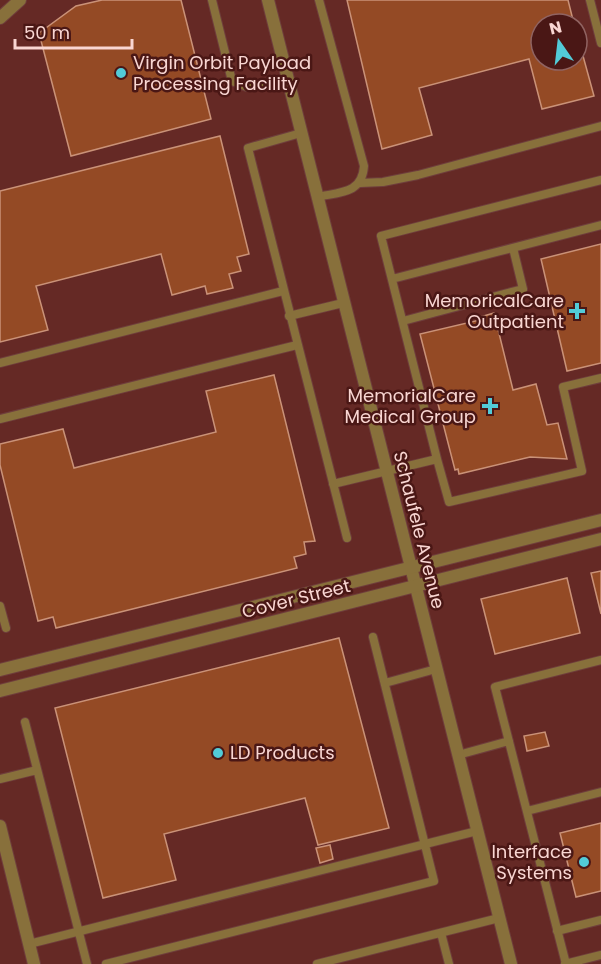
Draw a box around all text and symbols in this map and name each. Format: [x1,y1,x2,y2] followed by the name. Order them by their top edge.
[15,12,132,50] scale bar
[529,12,589,72] north arrow
[547,15,564,41] text: N
[24,20,70,45] text: 50 m
[133,50,311,96] place label: Virgin Orbit Payload Processing Facility
[114,66,128,80] marker: Virgin Orbit Payload Processing Facility
[425,288,564,334] place label: MemoricalCare Outpatient
[568,302,586,320] marker: MemoricalCare Outpatient
[344,383,476,429] place label: MemorialCare Medical Group
[481,397,499,415] marker: MemorialCare Medical Group
[388,448,451,611] street label: Schaufele Avenue
[239,573,353,624] street label: Cover Street
[230,740,335,765] place label: LD Products
[211,746,225,760] marker: LD Products
[491,839,572,885] place label: Interface Systems
[577,855,591,869] marker: Interface Systems

